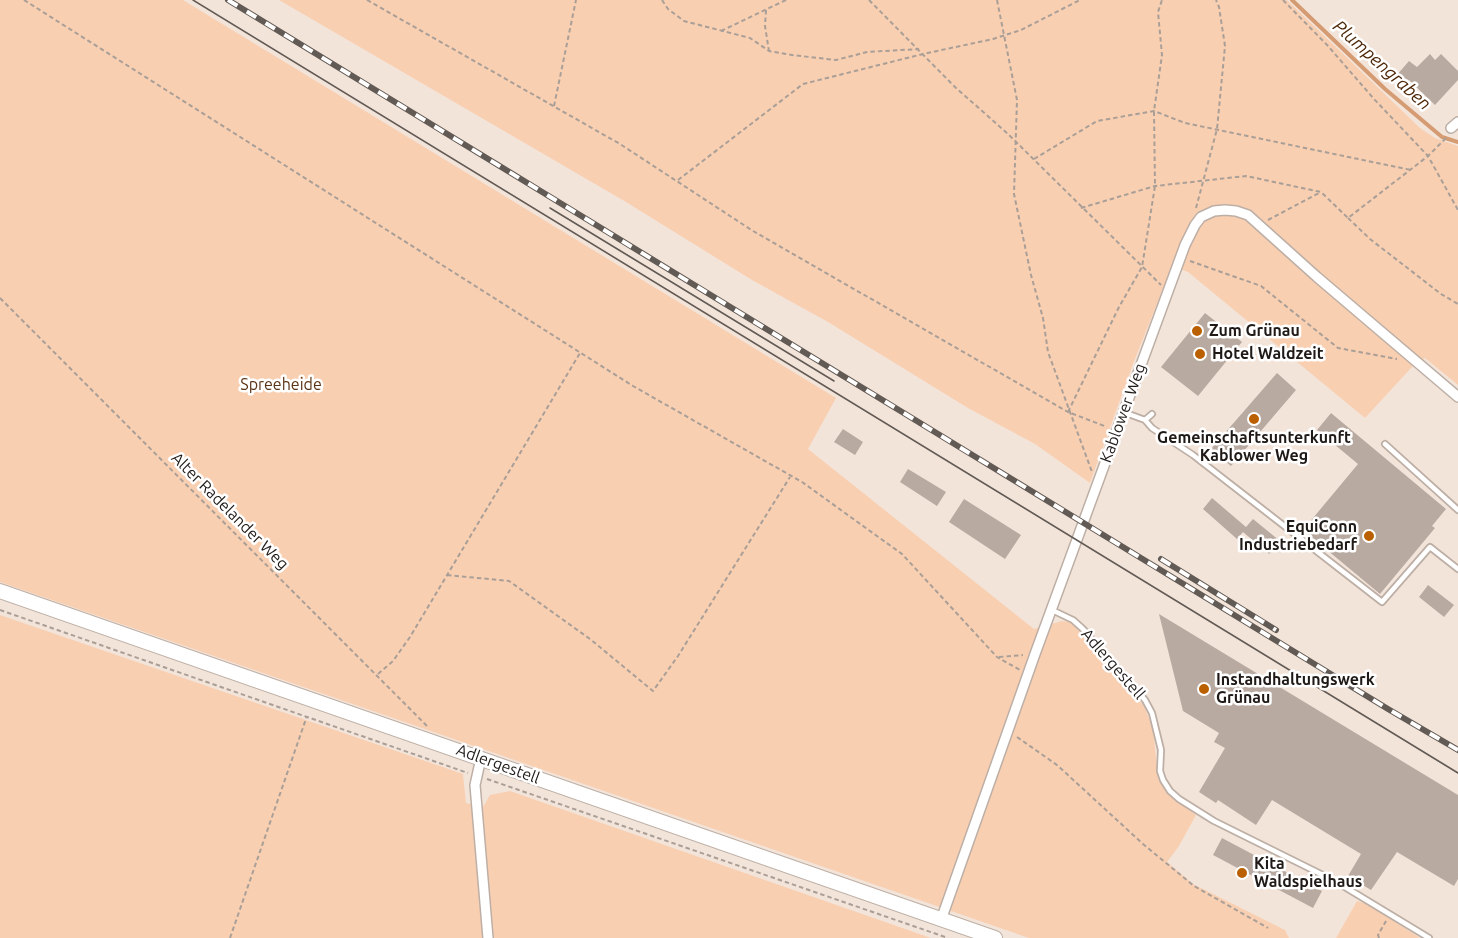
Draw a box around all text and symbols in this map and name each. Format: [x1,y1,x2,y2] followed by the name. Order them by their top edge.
[1329,15,1435,115] water label: Plumpengraben
[1209,321,1300,341] place label: Zum Grünau
[1190,324,1204,338] marker: Zum Grünau
[1212,344,1324,364] place label: Hotel Waldzeit
[1193,347,1207,361] marker: Hotel Waldzeit
[1096,361,1150,465] street label: Kablower Weg
[240,375,322,395] park label: Spreeheide
[1247,412,1261,426] marker: Gemeinschaftsunterkunft Kablower Weg
[1157,428,1351,466] place label: Gemeinschaftsunterkunft Kablower Weg
[167,448,293,574] street label: Alter Radelander Weg
[1239,517,1357,555] place label: EquiConn Industriebedarf
[1362,529,1376,543] marker: EquiConn Industriebedarf
[1077,625,1149,703] street label: Adlergestell
[1216,670,1375,708] place label: Instandhaltungswerk Grünau
[1197,682,1211,696] marker: Instandhaltungswerk Grünau
[454,740,542,788] street label: Adlergestell
[1254,854,1362,892] place label: Kita Waldspielhaus
[1235,866,1249,880] marker: Kita Waldspielhaus

